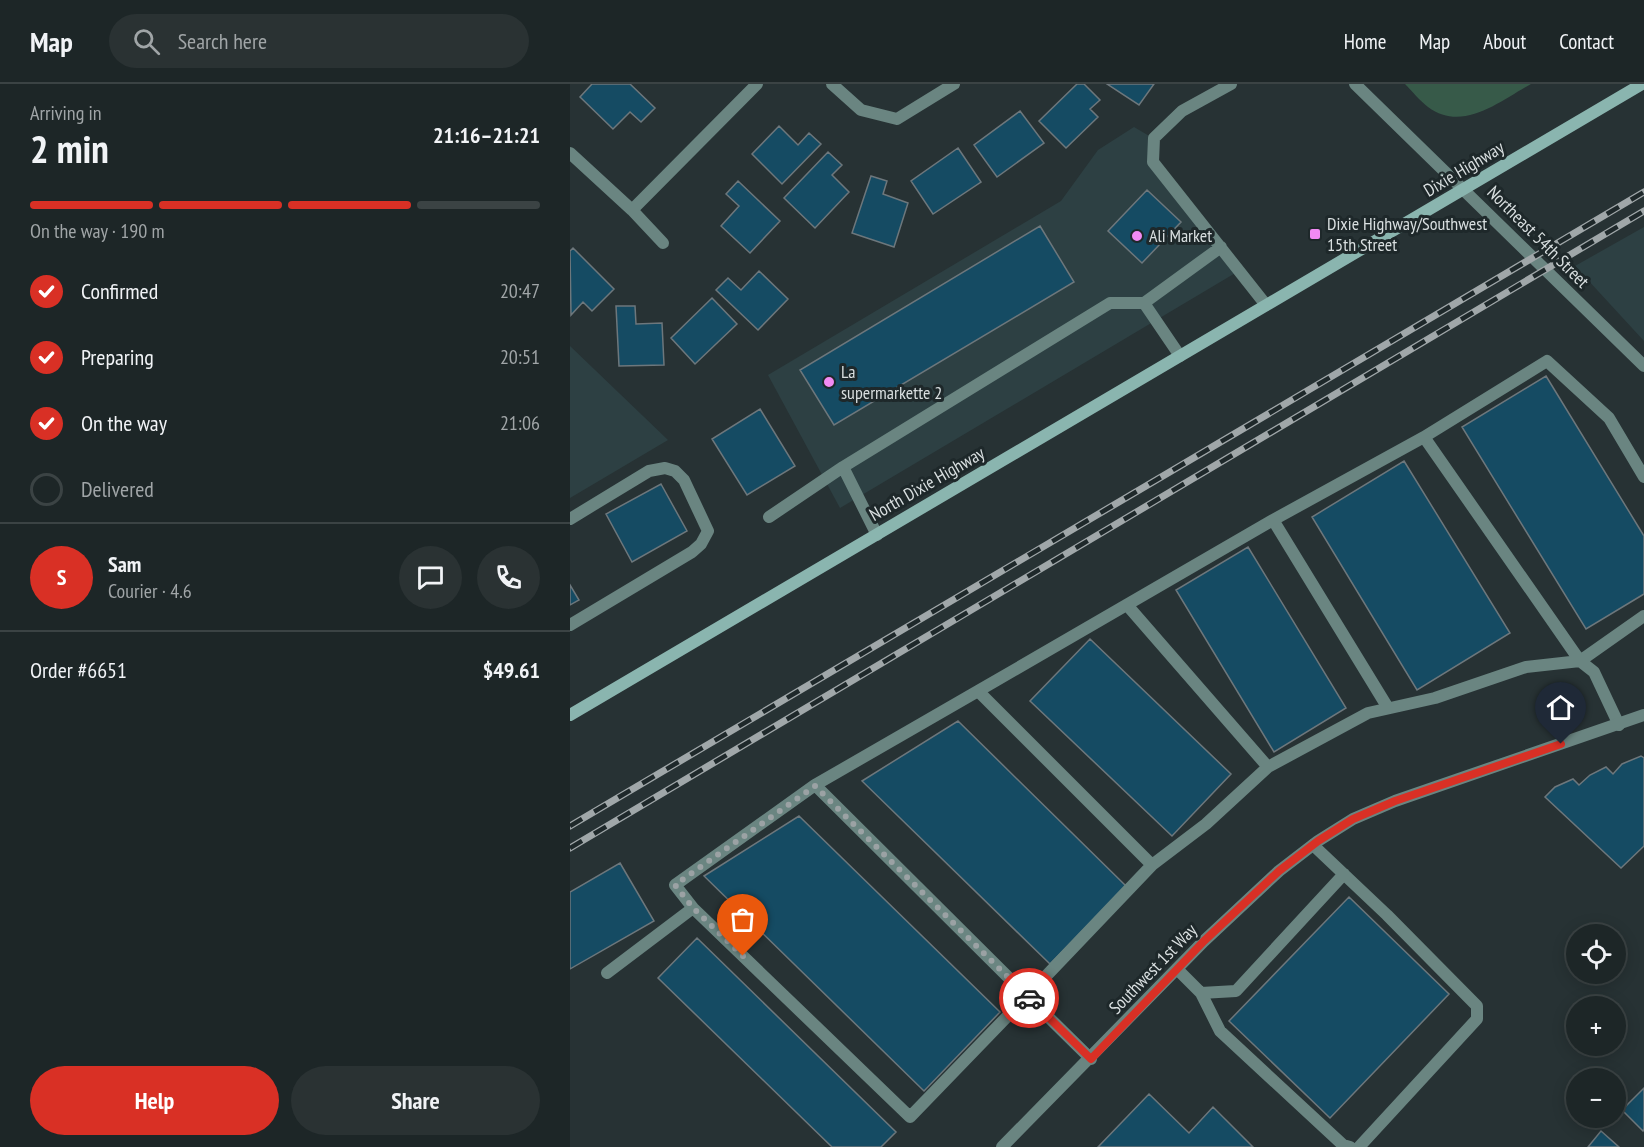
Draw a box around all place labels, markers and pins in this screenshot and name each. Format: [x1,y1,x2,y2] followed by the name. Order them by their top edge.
[1327,212,1487,256] place label: Dixie Highway/Southwest 15th Street
[1149,224,1212,247] place label: Ali Market
[1308,227,1322,241] marker: Dixie Highway/Southwest 15th Street
[1130,229,1144,243] marker: Ali Market
[841,360,942,404] place label: La supermarkette 2
[822,375,836,389] marker: La supermarkette 2
[1535,682,1586,744] pin
[717,894,768,956] pin

